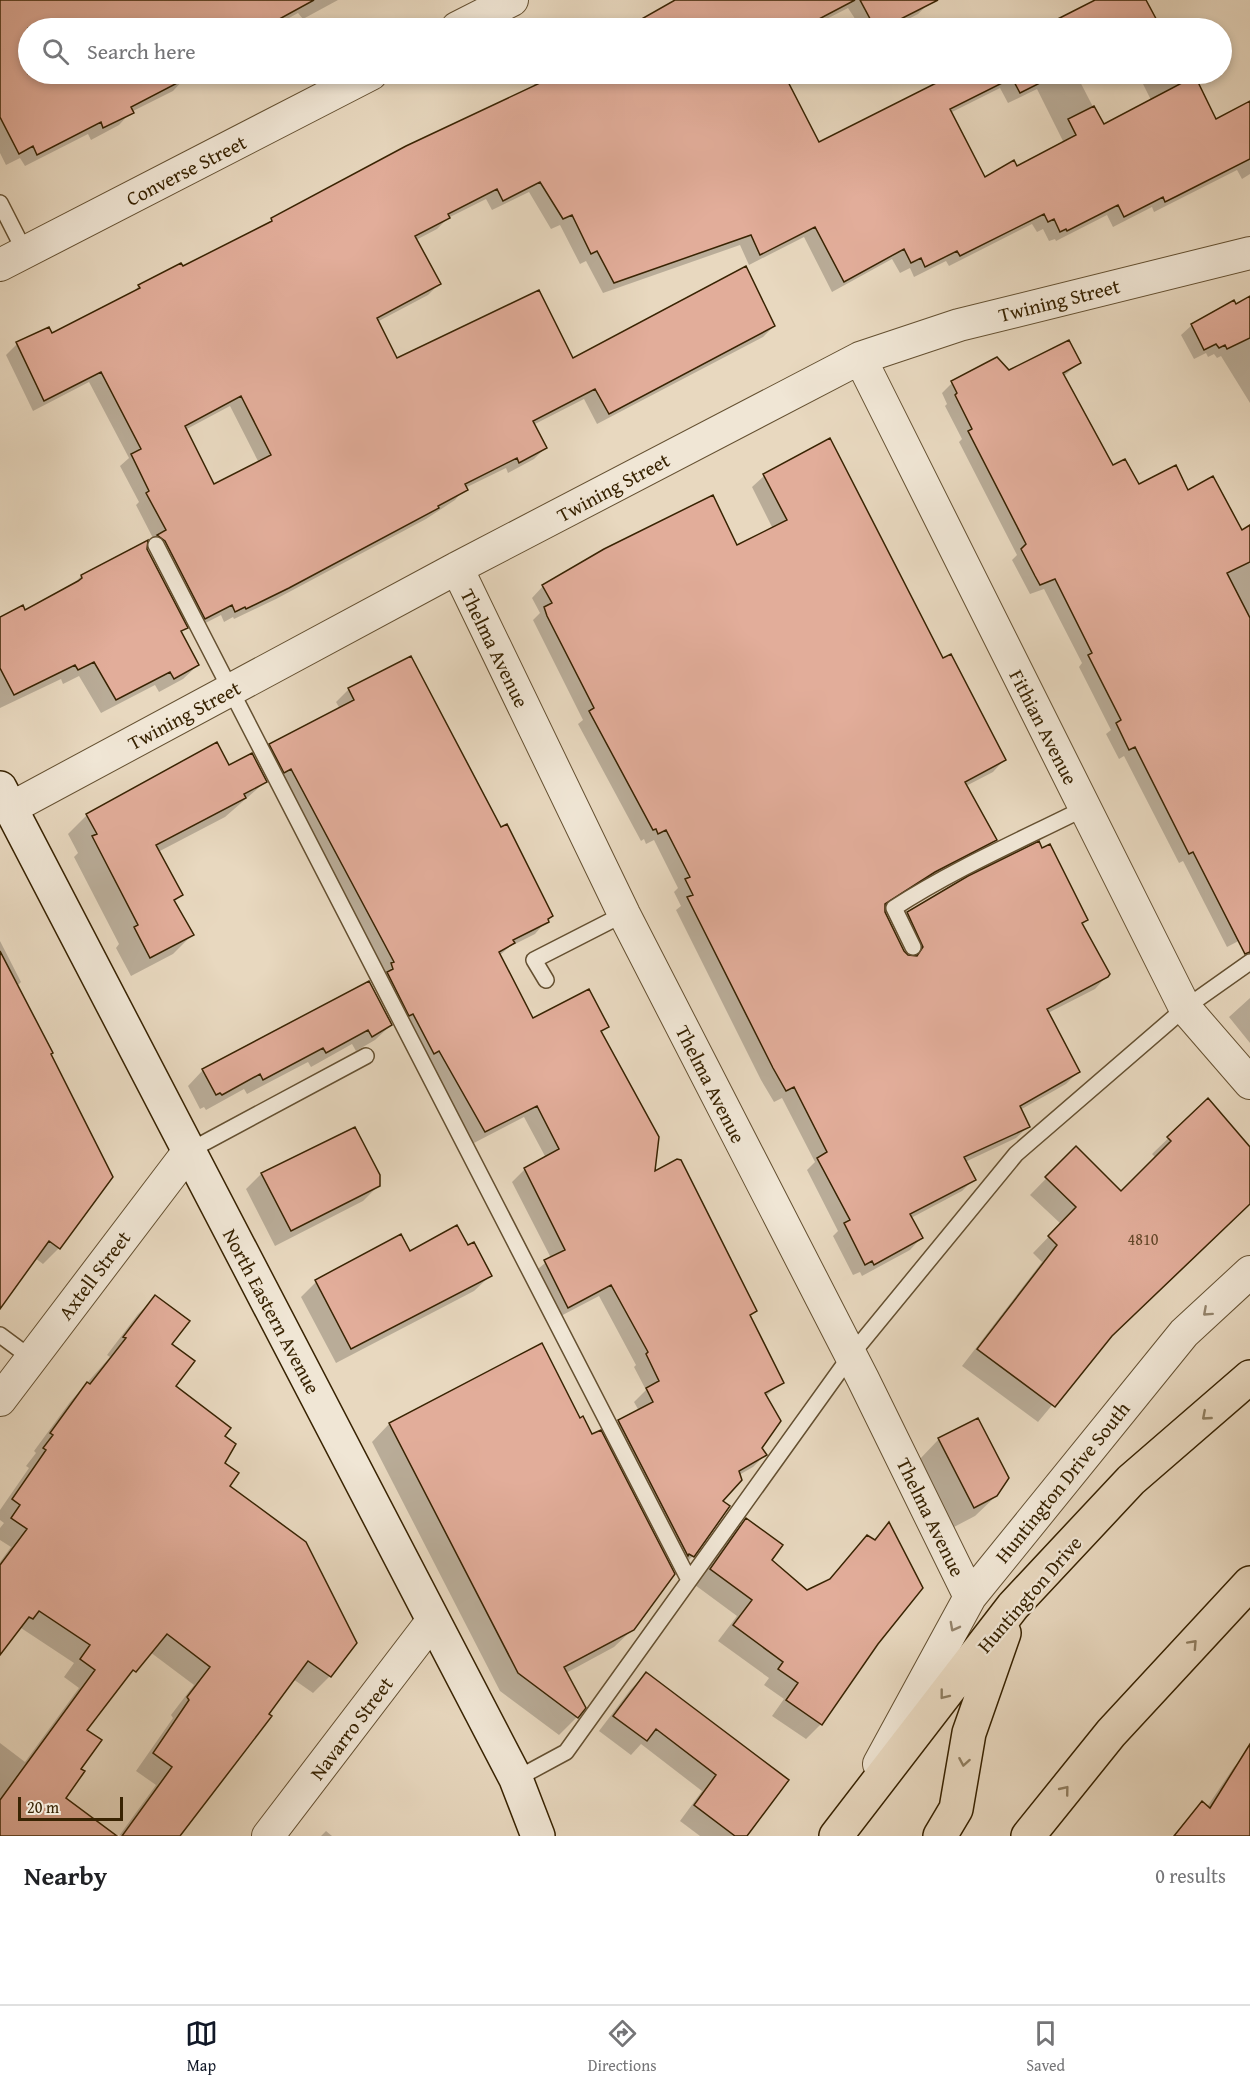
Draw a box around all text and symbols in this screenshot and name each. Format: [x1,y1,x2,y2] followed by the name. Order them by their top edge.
[18,18,1232,84] search box
[39,35,72,68] icon: search
[87,35,196,67] text: Search here
[121,127,251,213] street label: Converse Street
[995,271,1123,329] street label: Twining Street
[551,445,675,529] street label: Twining Street
[454,584,536,712] street label: Thelma Avenue
[1003,664,1085,790] street label: Fithian Avenue
[122,673,246,757] street label: Twining Street
[669,1020,753,1148] street label: Thelma Avenue
[216,1223,328,1399] street label: North Eastern Avenue
[51,1224,137,1326] street label: Axtell Street
[1128,1227,1159,1251] house number: 4810
[1203,1304,1214,1315] one-way arrow
[988,1395,1136,1569] street label: Huntington Drive South
[1202,1408,1213,1419] one-way arrow
[890,1453,972,1581] street label: Thelma Avenue
[970,1529,1088,1659] street label: Huntington Drive
[950,1620,961,1631] one-way arrow
[1186,1640,1197,1651] one-way arrow
[303,1670,399,1786] street label: Navarro Street
[940,1688,951,1699] one-way arrow
[958,1756,971,1766] one-way arrow
[1057,1786,1068,1797] one-way arrow
[18,1794,123,1822] scale bar
[27,1795,59,1819] text: 20 m
[24,1856,107,1895] text: Nearby
[1155,1861,1226,1890] text: 0 results
[185,2017,218,2077] tab: Map
[588,2017,657,2077] tab: Directions
[1026,2017,1065,2077] tab: Saved

